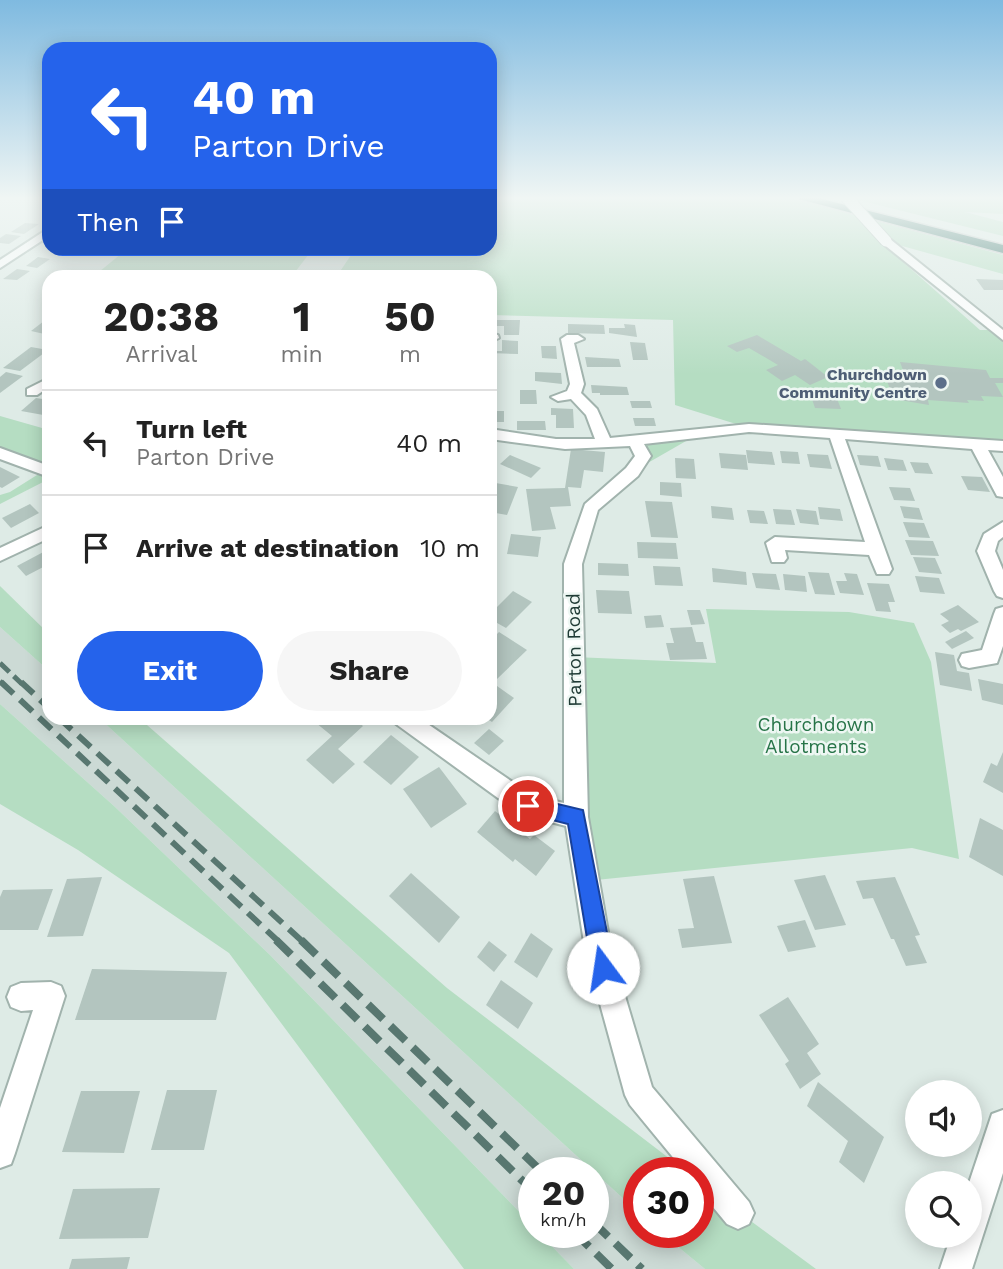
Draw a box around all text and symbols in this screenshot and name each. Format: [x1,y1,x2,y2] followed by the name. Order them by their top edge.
[192,68,315,126] text: 40 m
[77,70,168,161] icon: left
[192,127,385,165] text: Parton Drive
[153,203,191,241] icon: arrive
[77,207,139,237] text: Then
[103,292,219,341] text: 20:38
[293,292,311,341] text: 1
[384,292,436,341] text: 50
[125,341,197,368] text: Arrival
[281,341,323,368] text: min
[399,341,421,368] text: m
[779,365,927,402] place label: Churchdown Community Centre
[933,375,949,391] marker: Churchdown Community Centre
[136,414,247,444] text: Turn left
[77,424,115,462] icon: left
[396,428,462,458] text: 40 m
[136,444,274,471] text: Parton Drive
[77,529,115,567] icon: arrive
[136,533,399,563] text: Arrive at destination
[420,533,480,563] text: 10 m
[562,593,586,707] street label: Parton Road
[77,631,263,711] button: Exit
[277,631,462,711] button: Share
[757,713,875,758] park label: Churchdown Allotments
[498,776,558,836] pin
[509,787,547,825] icon: arrive
[566,931,640,1005] position arrow
[905,1080,982,1248] map controls
[905,1080,982,1157] button: sound
[623,1157,714,1248] speed limit sign: 30
[905,1171,982,1248] button: search
[542,1172,585,1214] text: 20
[540,1209,587,1230] text: km/h

